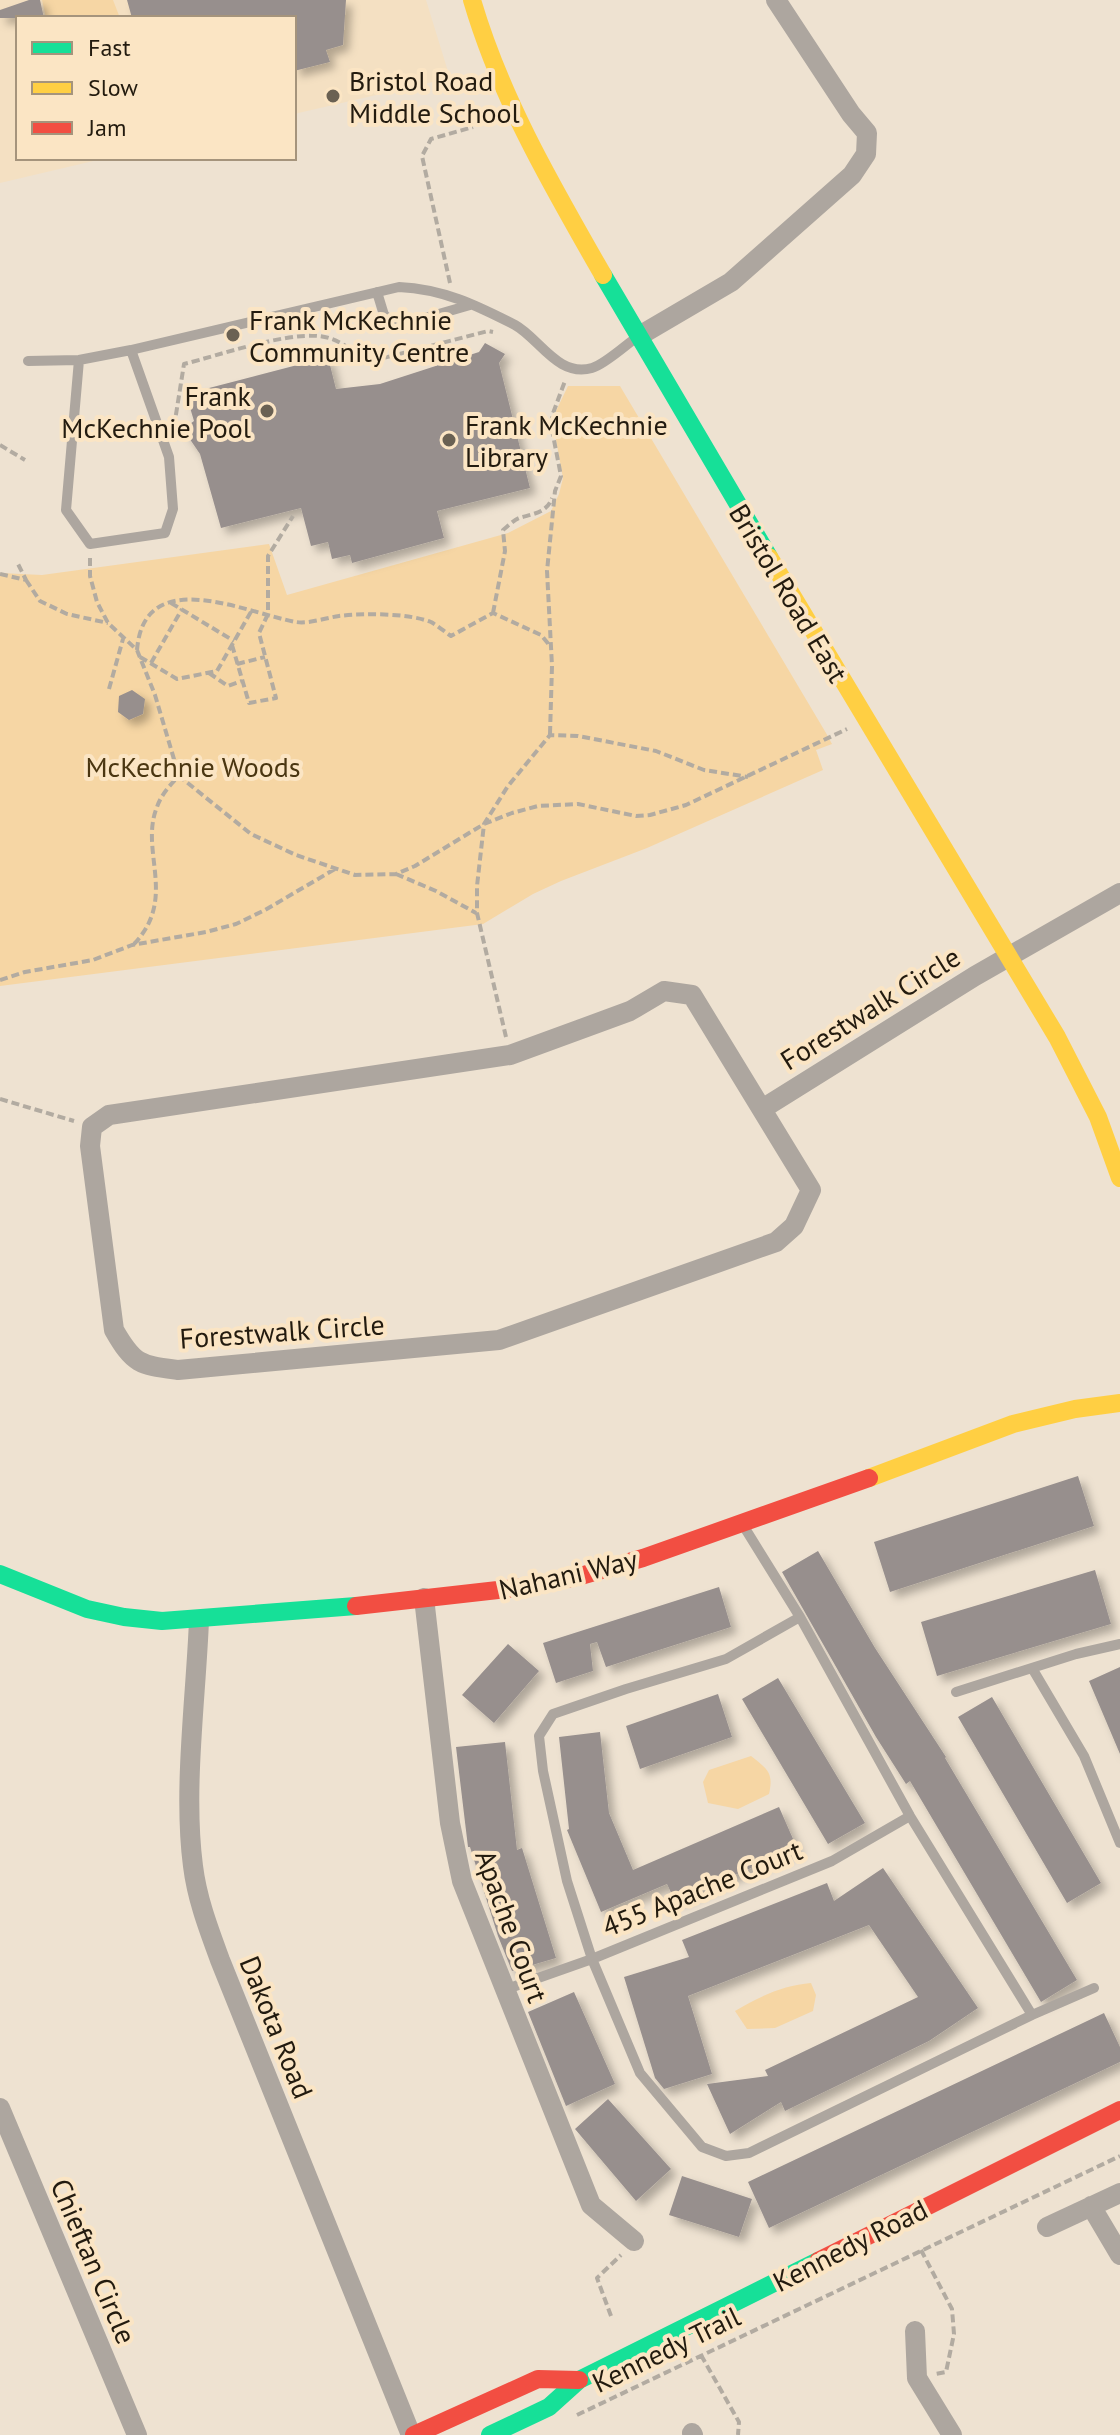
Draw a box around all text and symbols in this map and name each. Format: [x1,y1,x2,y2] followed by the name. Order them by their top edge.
[16,16,296,160] legend
[88,32,131,63] text: Fast
[349,62,520,131] place label: Bristol Road Middle School
[88,72,138,103] text: Slow
[324,87,342,105] marker: Bristol Road Middle School
[87,112,126,143] text: Jam
[249,301,469,370] place label: Frank McKechnie Community Centre
[224,326,242,344] marker: Frank McKechnie Community Centre
[61,377,252,446] place label: Frank McKechnie Pool
[258,402,276,420] marker: Frank McKechnie Pool
[465,406,668,475] place label: Frank McKechnie Library
[440,431,458,449] marker: Frank McKechnie Library
[721,497,857,690] street label: Bristol Road East
[85,748,301,785] park label: McKechnie Woods
[773,938,967,1078] street label: Forestwalk Circle
[178,1305,386,1357] street label: Forestwalk Circle
[495,1540,641,1608] street label: Nahani Way
[597,1831,808,1945] street label: 455 Apache Court
[467,1844,557,2008] street label: Apache Court
[232,1950,322,2104] street label: Dakota Road
[43,2173,145,2349] street label: Chieftan Circle
[766,2190,934,2300] street label: Kennedy Road
[586,2297,746,2401] street label: Kennedy Trail

